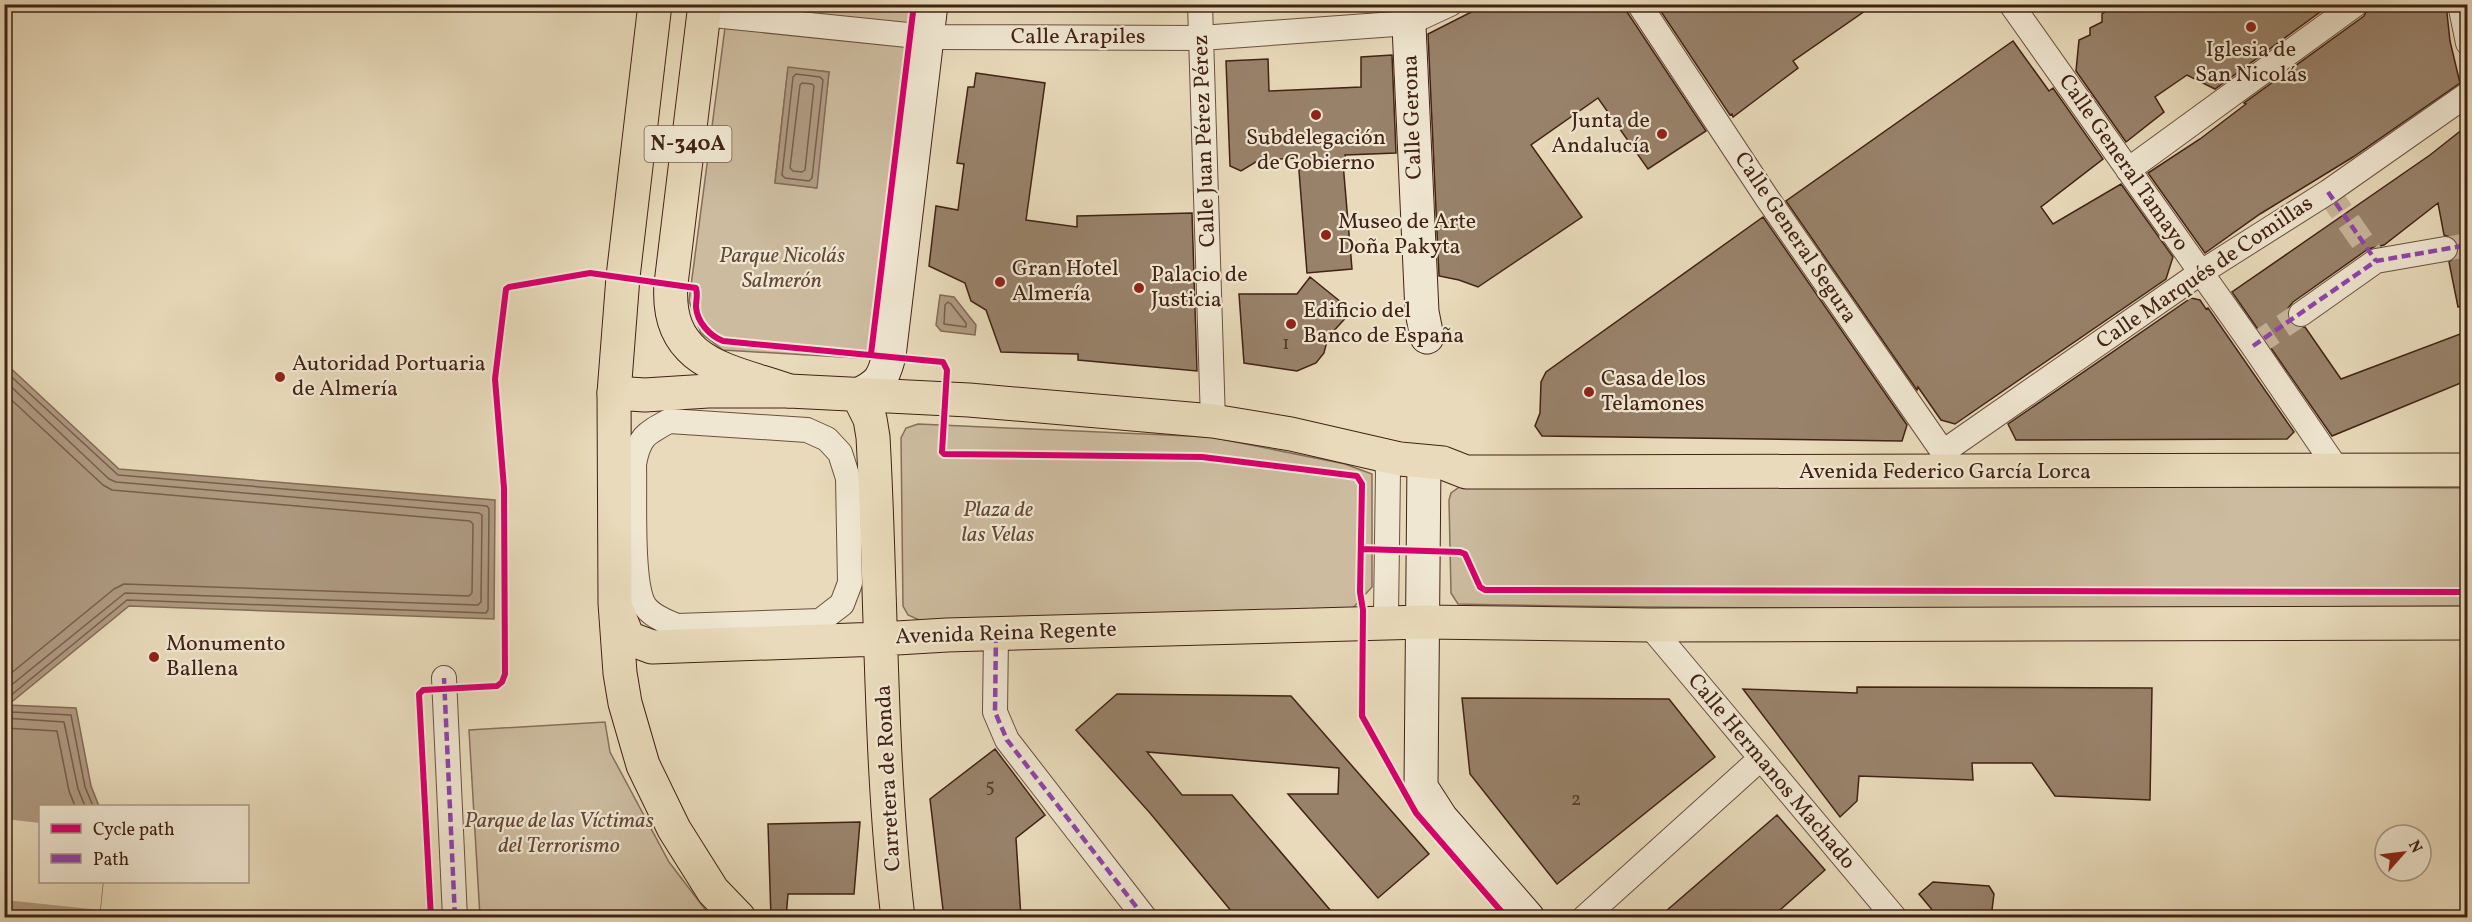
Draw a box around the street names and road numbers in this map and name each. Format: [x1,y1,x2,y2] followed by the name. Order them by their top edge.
[1011,22,1145,53] street label: Calle Arapiles
[1186,34,1224,248] street label: Calle Juan Pérez Pérez
[1395,54,1431,180] street label: Calle Gerona
[2050,68,2196,258] street label: Calle General Tamayo
[644,126,732,162] road number: N-340A
[1726,146,1864,330] street label: Calle General Segura
[2090,189,2320,357] street label: Calle Marqués de Comillas
[1799,457,2091,488] street label: Avenida Federico García Lorca
[895,615,1117,653] street label: Avenida Reina Regente
[1680,667,1862,877] street label: Calle Hermanos Machado
[869,684,909,872] street label: Carretera de Ronda

